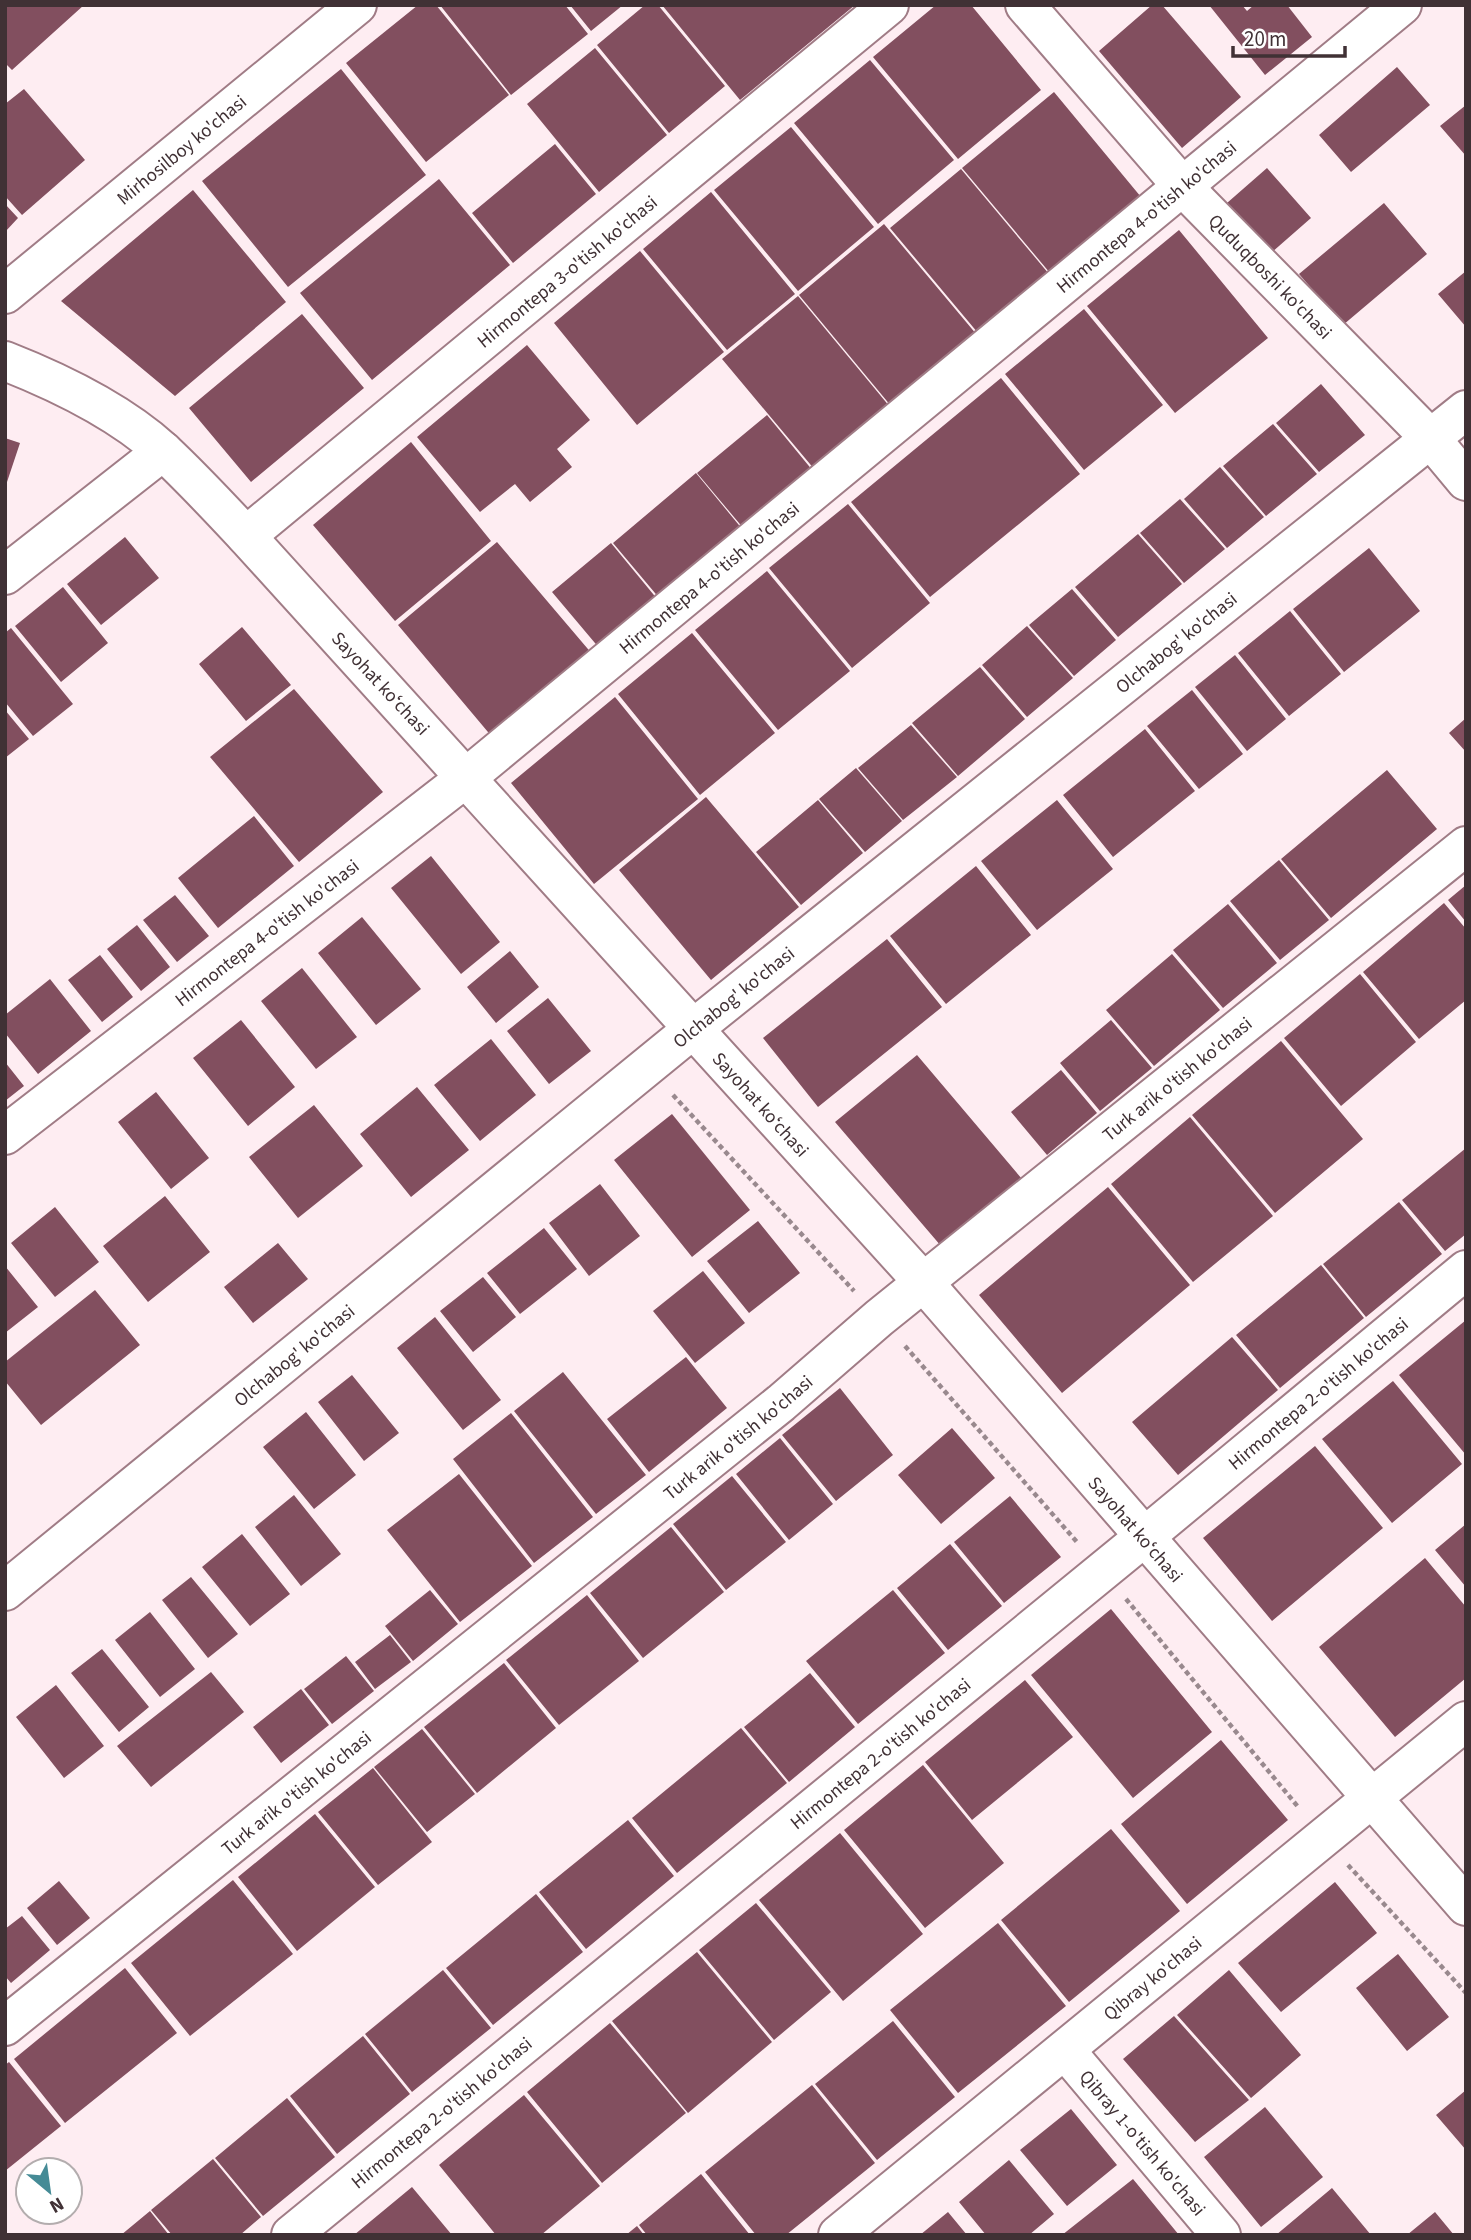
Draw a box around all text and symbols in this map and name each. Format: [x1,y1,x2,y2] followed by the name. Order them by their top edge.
[1233,14,1345,58] scale bar
[1244,24,1286,54] text: 20 m
[111,89,253,212] street label: Mirhosilboy ko'chasi
[1051,135,1243,300] street label: Hirmontepa 4-o'tish ko'chasi
[472,190,664,355] street label: Hirmontepa 3-o'tish ko'chasi
[1202,208,1338,346] street label: Quduqboshi ko'chasi
[614,496,806,661] street label: Hirmontepa 4-o'tish ko'chasi
[1110,586,1244,701] street label: Olchabog' ko'chasi
[325,626,435,742] street label: Sayohat koʻchasi
[170,853,365,1014] street label: Hirmontepa 4-o'tish ko'chasi
[668,941,801,1055] street label: Olchabog' ko'chasi
[1097,1011,1258,1148] street label: Turk arik o'tish ko'chasi
[705,1046,815,1164] street label: Sayohat koʻchasi
[228,1299,361,1414] street label: Olchabog' ko'chasi
[1223,1311,1415,1477] street label: Hirmontepa 2-o'tish ko'chasi
[658,1369,819,1507] street label: Turk arik o'tish ko'chasi
[1081,1471,1189,1589] street label: Sayohat koʻchasi
[785,1672,977,1837] street label: Hirmontepa 2-o'tish ko'chasi
[216,1725,378,1862] street label: Turk arik o'tish ko'chasi
[1098,1930,1208,2028] street label: Qibray ko'chasi
[346,2031,538,2196] street label: Hirmontepa 2-o'tish ko'chasi
[1072,2065,1211,2222] street label: Qibray 1-o'tish ko'chasi
[14,2156,84,2226] north arrow
[44,2190,69,2219] text: N

